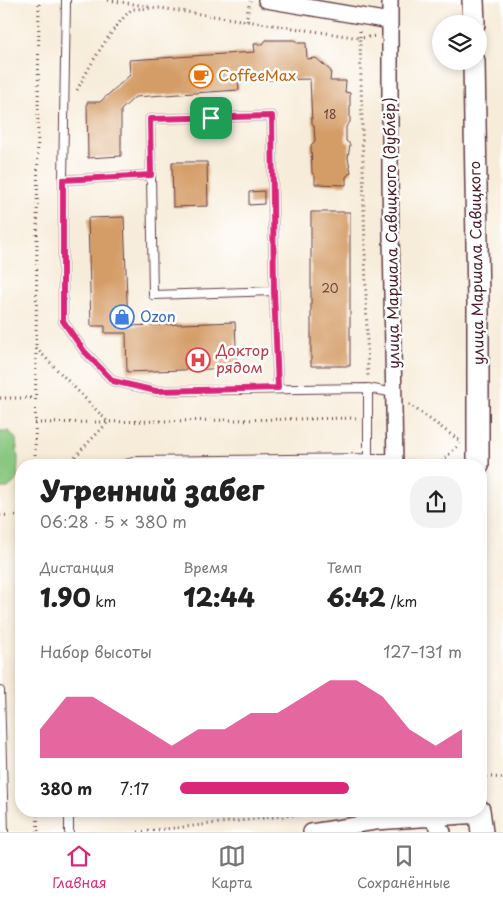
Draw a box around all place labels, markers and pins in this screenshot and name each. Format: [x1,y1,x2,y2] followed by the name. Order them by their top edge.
[188,63,214,89] cafe icon: CoffeeMax
[218,63,296,86] place label: CoffeeMax
[190,97,232,139] pin
[109,304,135,330] shop icon: Ozon
[140,304,176,327] place label: Ozon
[215,338,269,378] place label: Доктор рядом
[185,347,211,373] hospital icon: Доктор рядом

